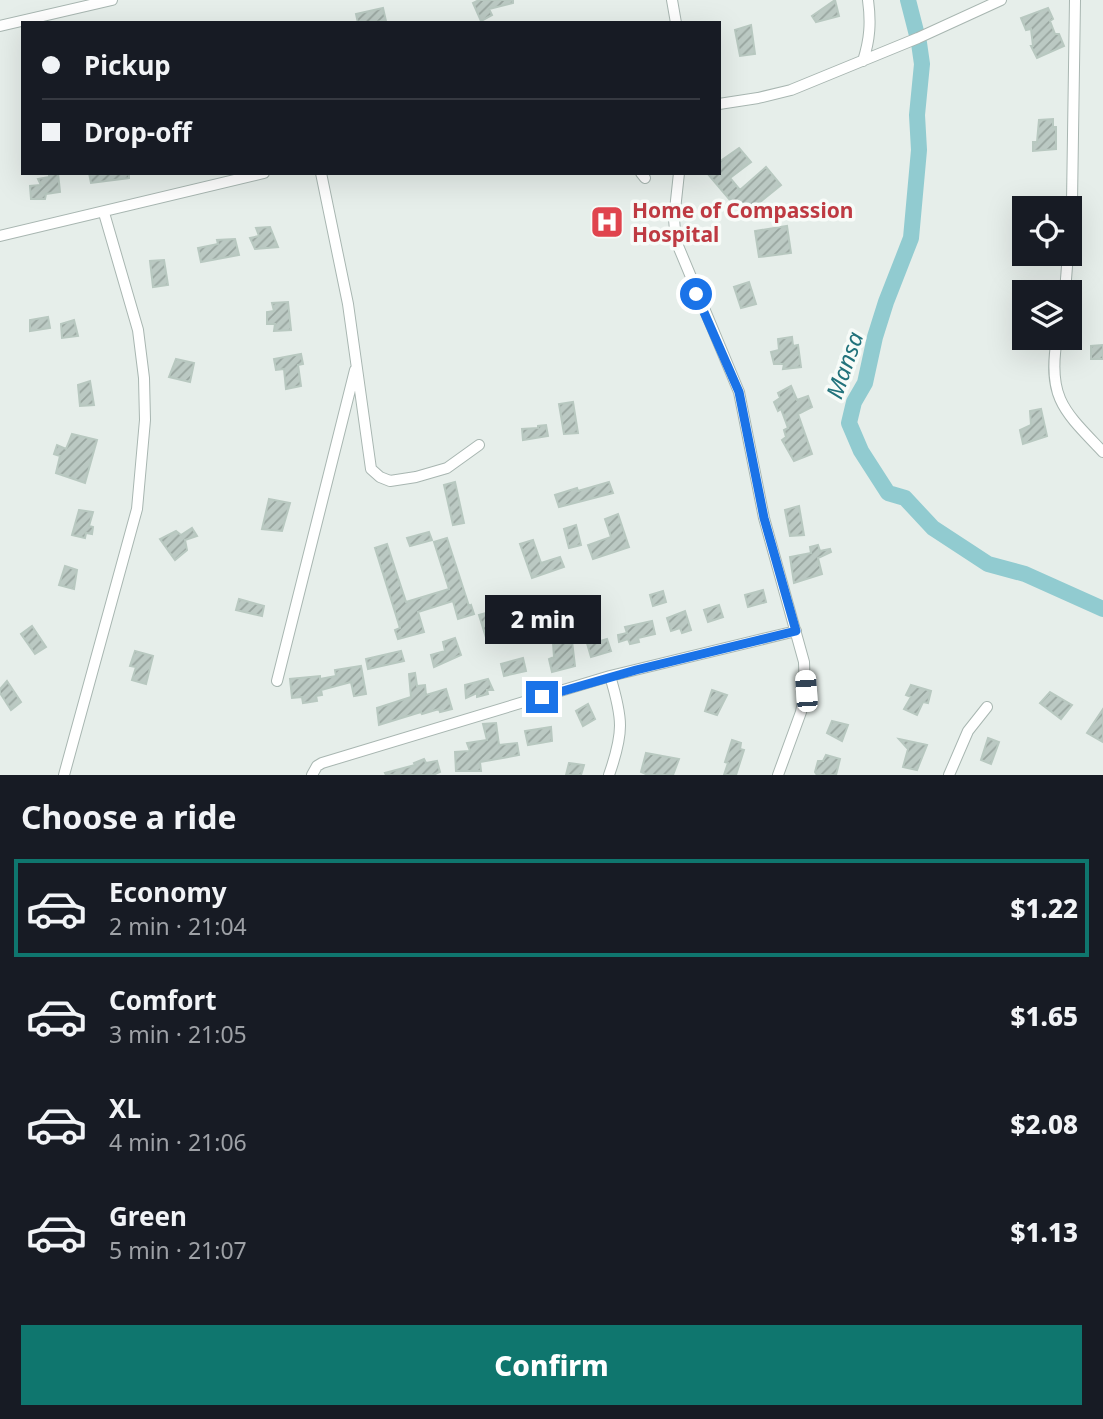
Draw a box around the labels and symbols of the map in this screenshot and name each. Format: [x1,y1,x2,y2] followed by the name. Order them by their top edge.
[632,196,853,248] place label: Home of Compassion Hospital
[588,203,626,241] hospital icon: Home of Compassion Hospital
[680,278,712,310] route start
[818,327,870,403] water label: Mansa
[484,596,600,644] callout: 2 min
[795,669,818,713] car
[526,681,558,713] route end

